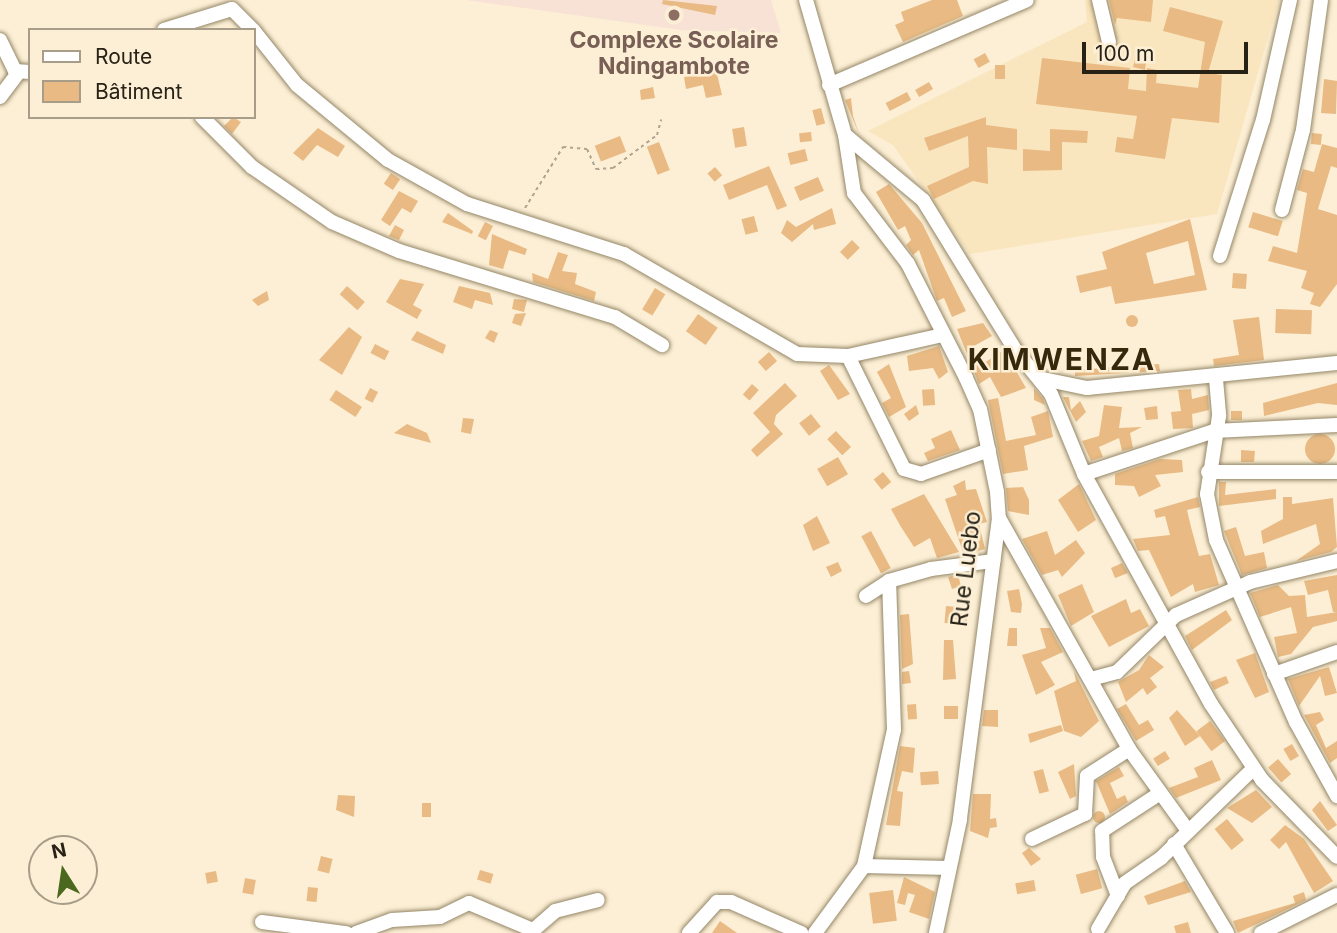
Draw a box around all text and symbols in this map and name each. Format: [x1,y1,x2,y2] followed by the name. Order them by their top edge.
[666,7,682,23] marker: Complexe Scolaire Ndingambote
[569,26,779,80] place label: Complexe Scolaire Ndingambote
[28,28,256,119] legend
[1085,28,1251,72] scale bar
[1095,41,1154,66] text: 100 m
[95,44,152,69] text: Route
[95,79,182,104] text: Bâtiment
[969,341,1155,377] district label: KIMWENZA
[945,510,987,628] street label: Rue Luebo
[28,835,98,905] north arrow
[49,838,68,864] text: N

